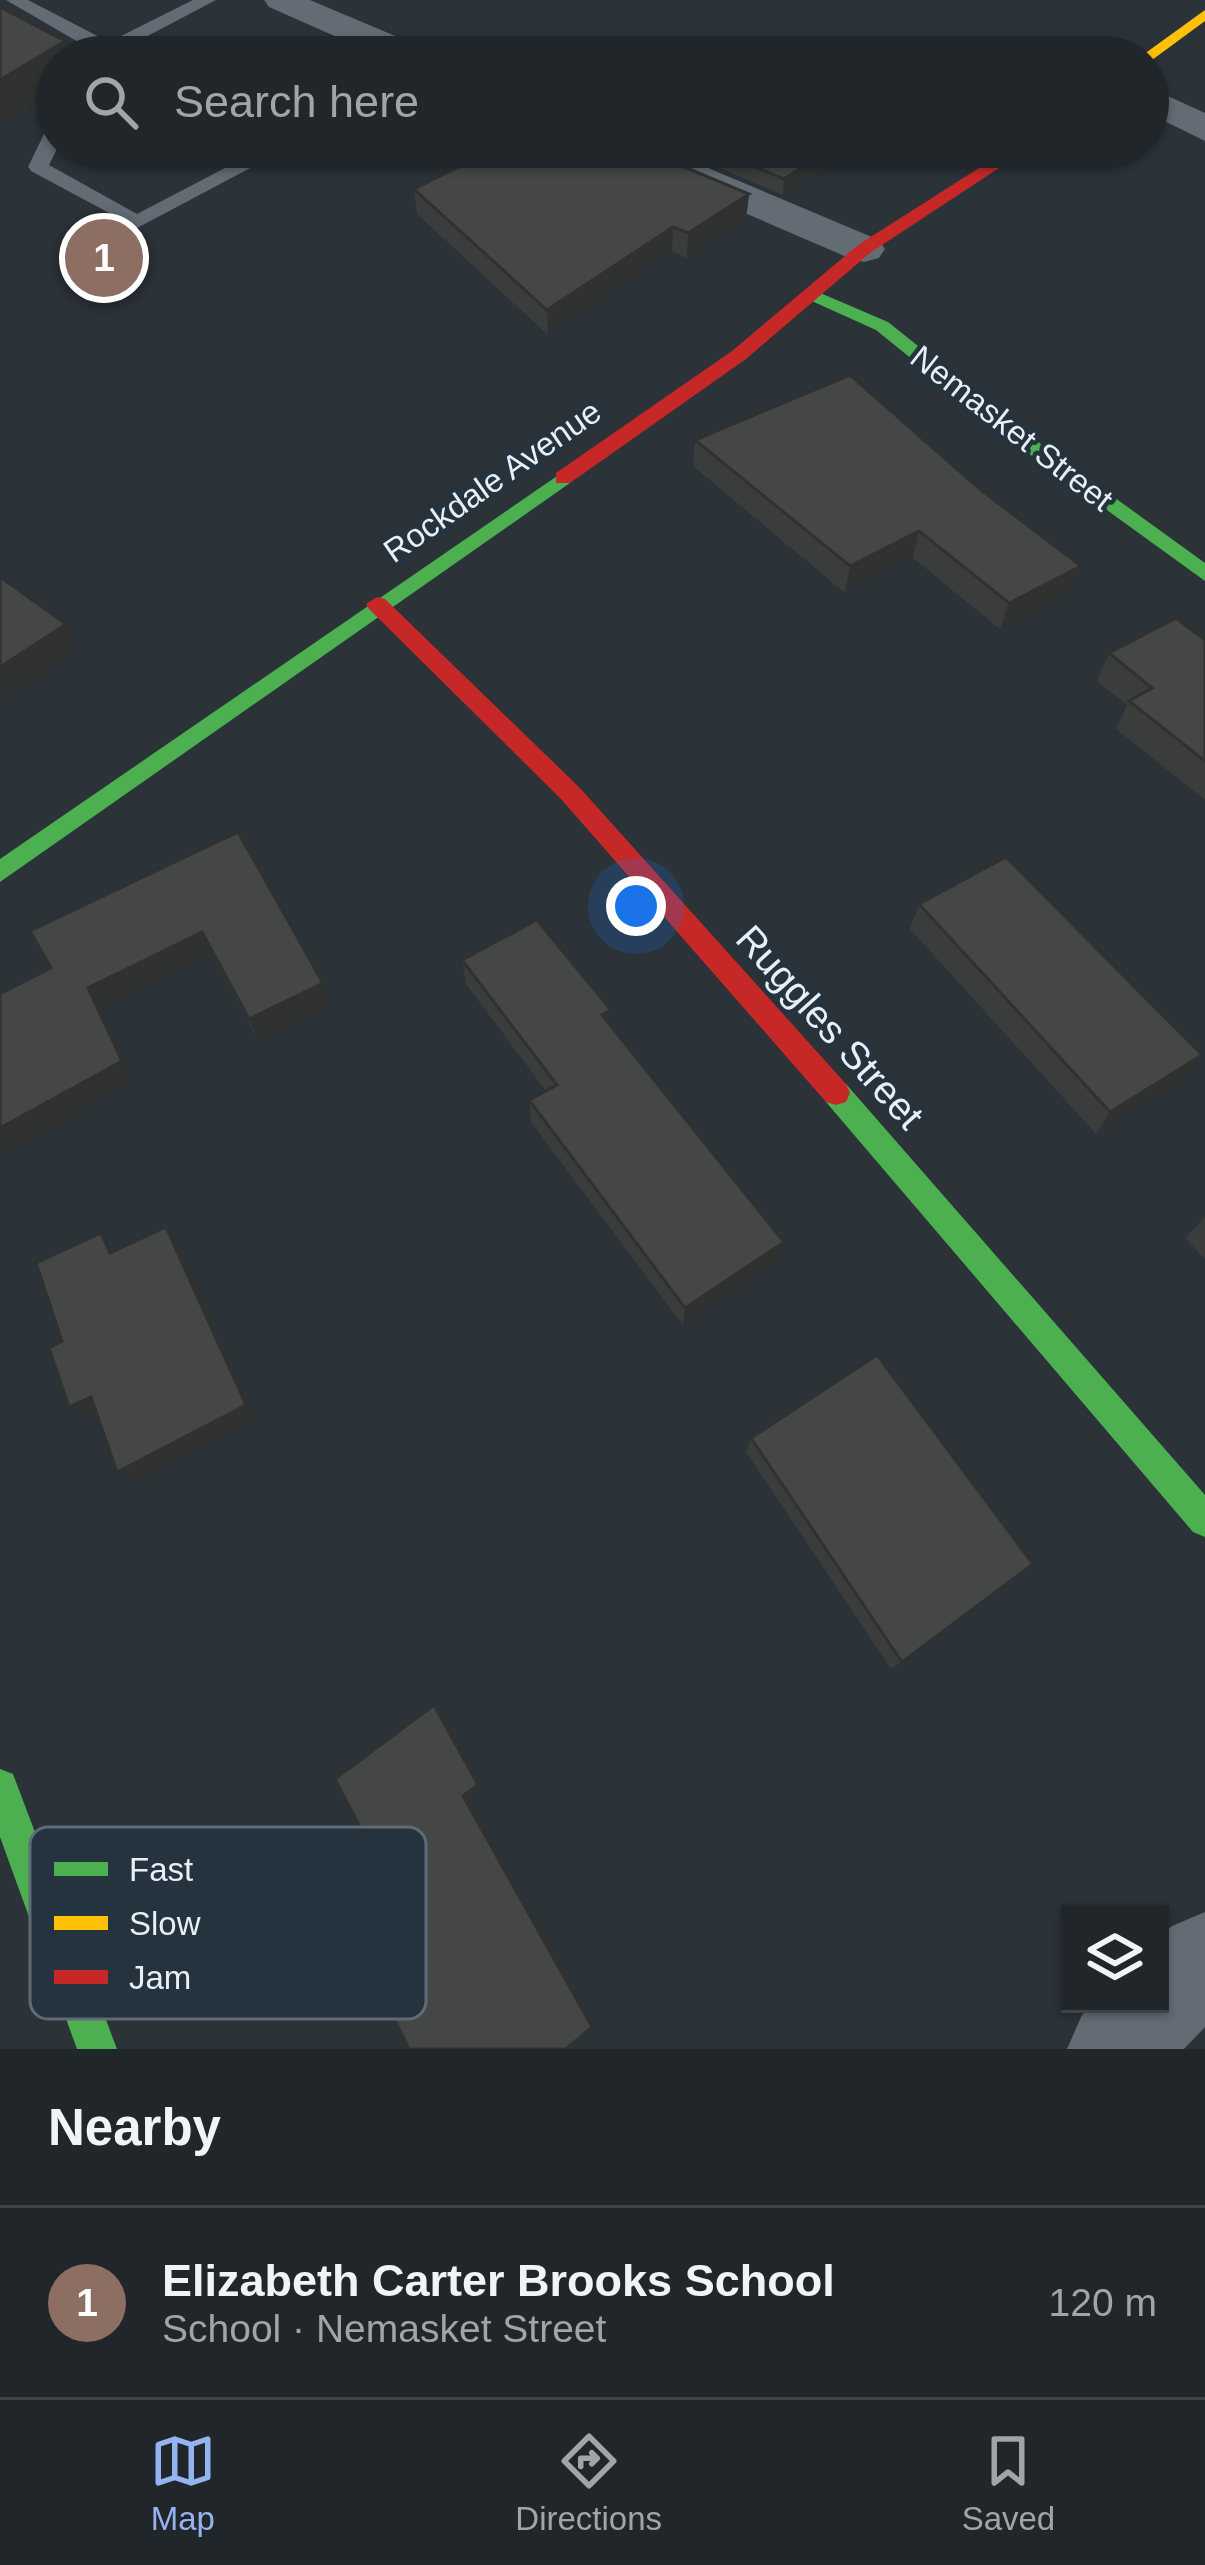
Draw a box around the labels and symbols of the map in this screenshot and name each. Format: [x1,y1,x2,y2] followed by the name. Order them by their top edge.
[65,213,143,303] pin: 1
[904,338,1120,518] street label: Nemasket Street
[376,392,608,570] street label: Rockdale Avenue
[606,876,666,936] your location
[728,917,932,1137] street label: Ruggles Street
[30,1827,426,2019] legend
[129,1851,193,1888] text: Fast
[129,1905,201,1942] text: Slow
[129,1959,191,1996] text: Jam

